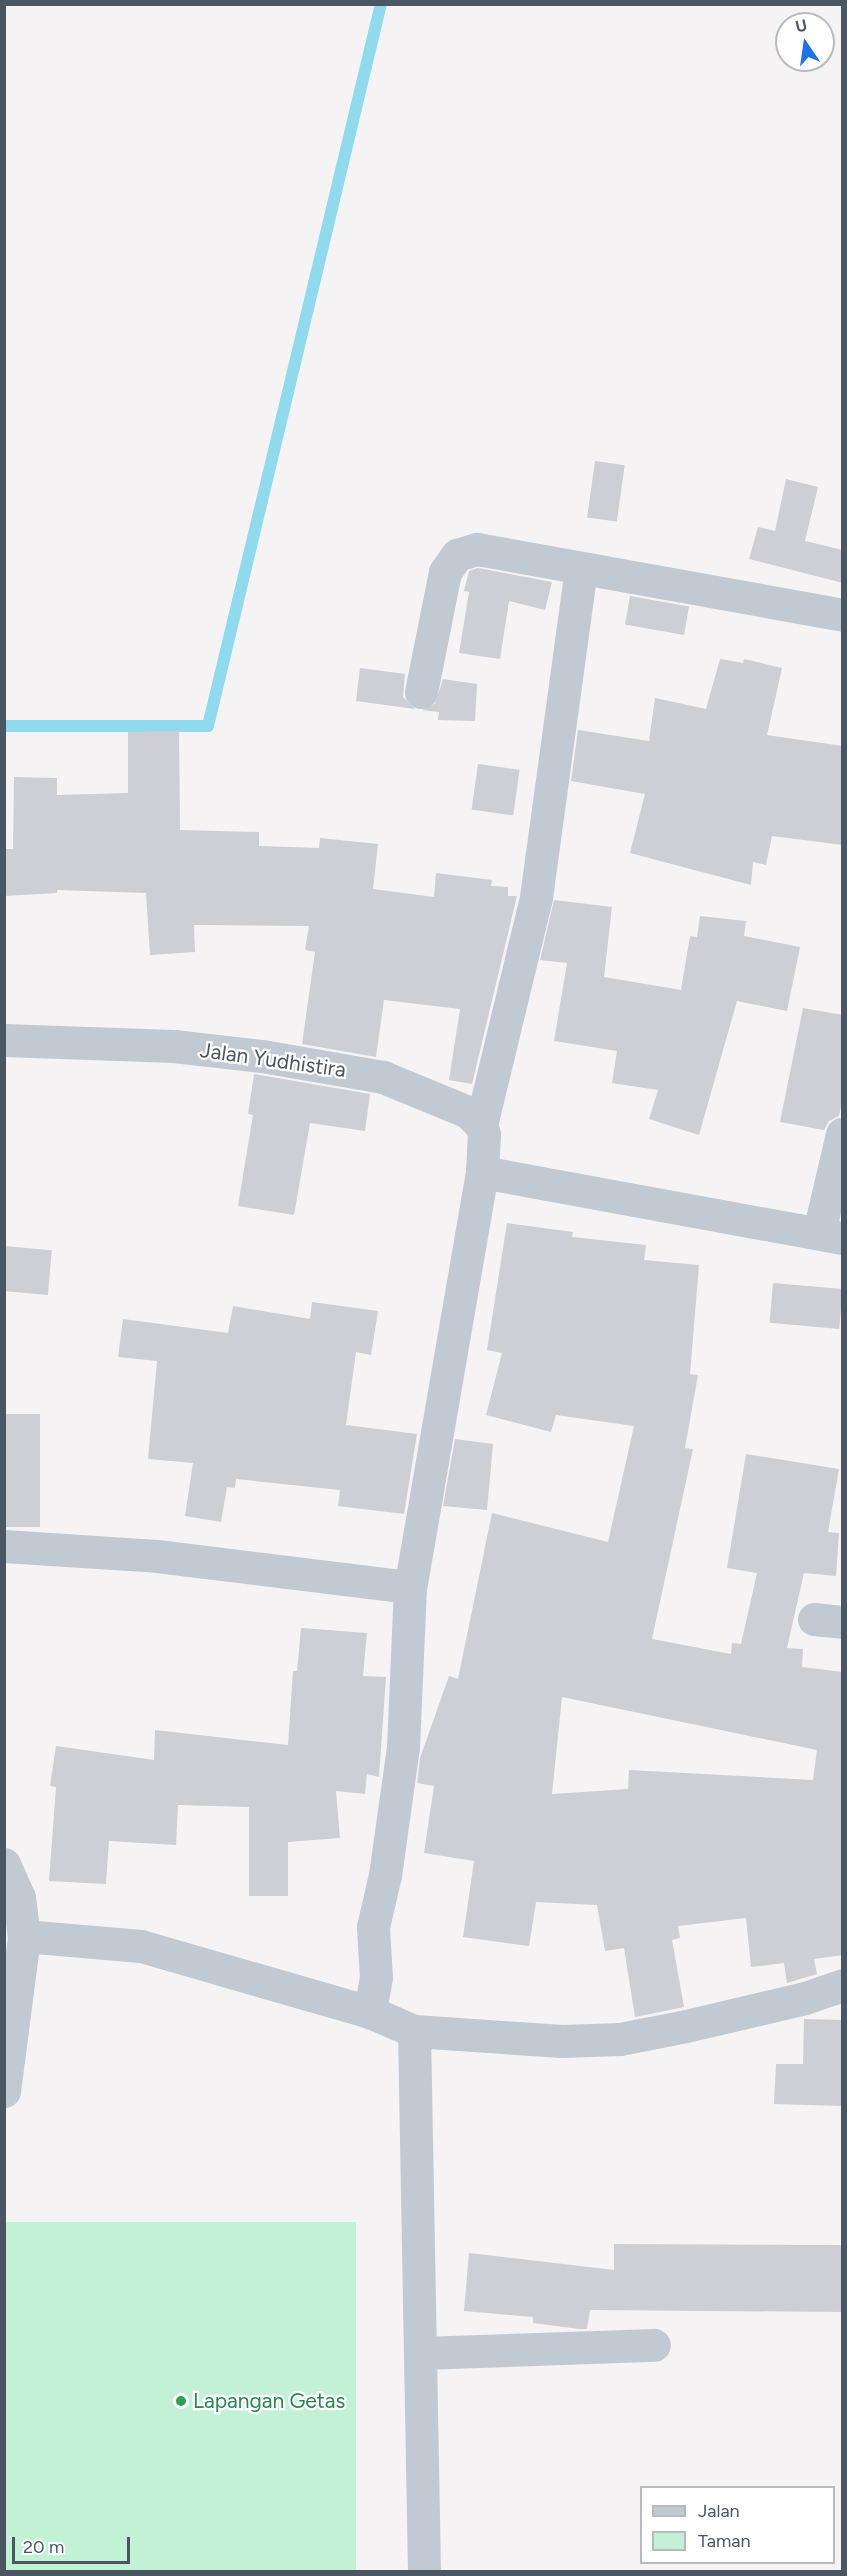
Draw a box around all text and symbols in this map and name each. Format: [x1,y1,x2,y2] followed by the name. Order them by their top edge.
[775,12,835,72] north arrow
[794,15,809,36] text: U
[199,1037,347,1083] street label: Jalan Yudhistira
[193,2388,345,2414] place label: Lapangan Getas
[174,2394,188,2408] marker: Lapangan Getas
[640,2486,835,2564] legend
[698,2500,740,2522] text: Jalan
[15,2525,134,2563] scale bar
[698,2530,751,2552] text: Taman
[23,2536,64,2558] text: 20 m

